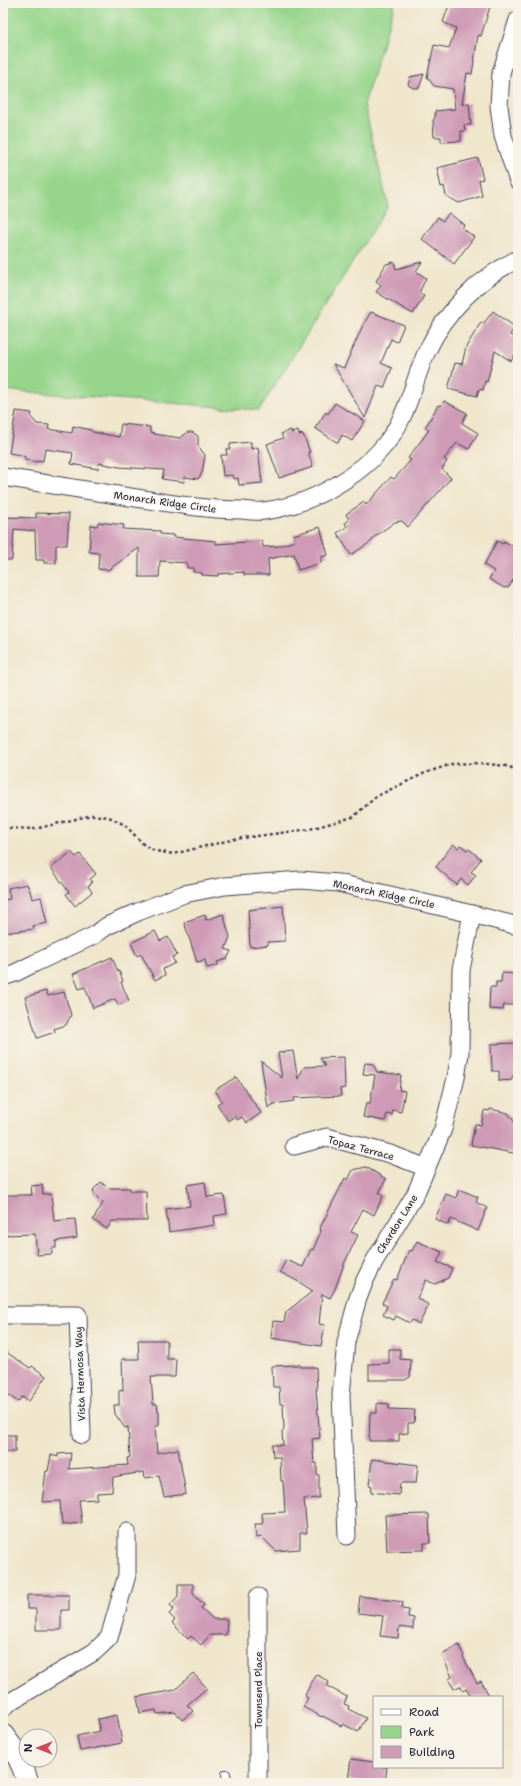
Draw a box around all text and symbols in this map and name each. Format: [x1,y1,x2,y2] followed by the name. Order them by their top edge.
[113,488,218,516] street label: Monarch Ridge Circle
[332,877,436,911] street label: Monarch Ridge Circle
[327,1133,396,1163] street label: Topaz Terrace
[374,1192,421,1256] street label: Chardon Lane
[72,1326,88,1422] street label: Vista Hermosa Way
[252,1651,265,1729] street label: Townsend Place
[373,1696,503,1768] legend
[409,1704,440,1720] text: Road
[409,1724,435,1740] text: Park
[18,1728,58,1768] north arrow
[21,1743,36,1752] text: N
[409,1744,455,1760] text: Building

